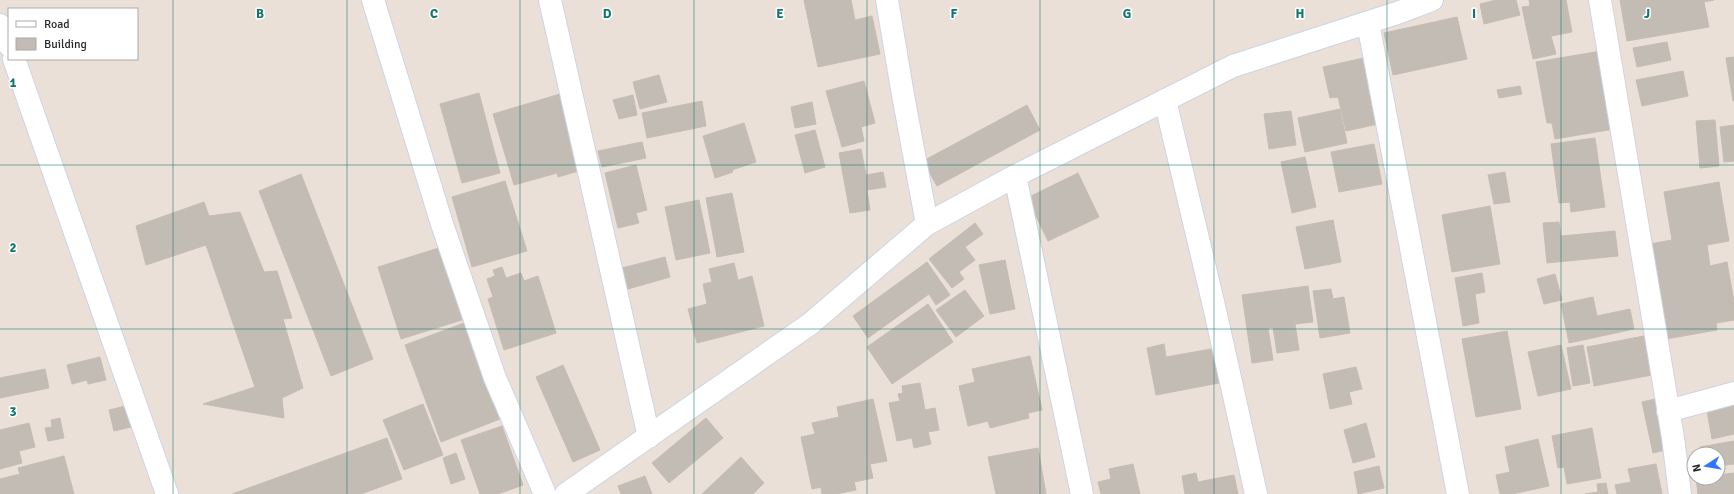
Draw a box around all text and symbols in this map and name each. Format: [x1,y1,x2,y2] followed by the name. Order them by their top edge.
[256,6,264,22] text: B
[430,6,438,22] text: C
[603,6,612,22] text: D
[776,6,784,22] text: E
[951,6,958,22] text: F
[1123,6,1131,22] text: G
[1296,6,1304,22] text: H
[1472,6,1476,22] text: I
[1644,6,1650,22] text: J
[8,8,138,60] legend
[44,17,70,32] text: Road
[44,37,87,52] text: Building
[9,75,17,91] text: 1
[9,240,17,256] text: 2
[9,404,17,420] text: 3
[1686,446,1726,486] north arrow
[1690,463,1704,473] text: N

